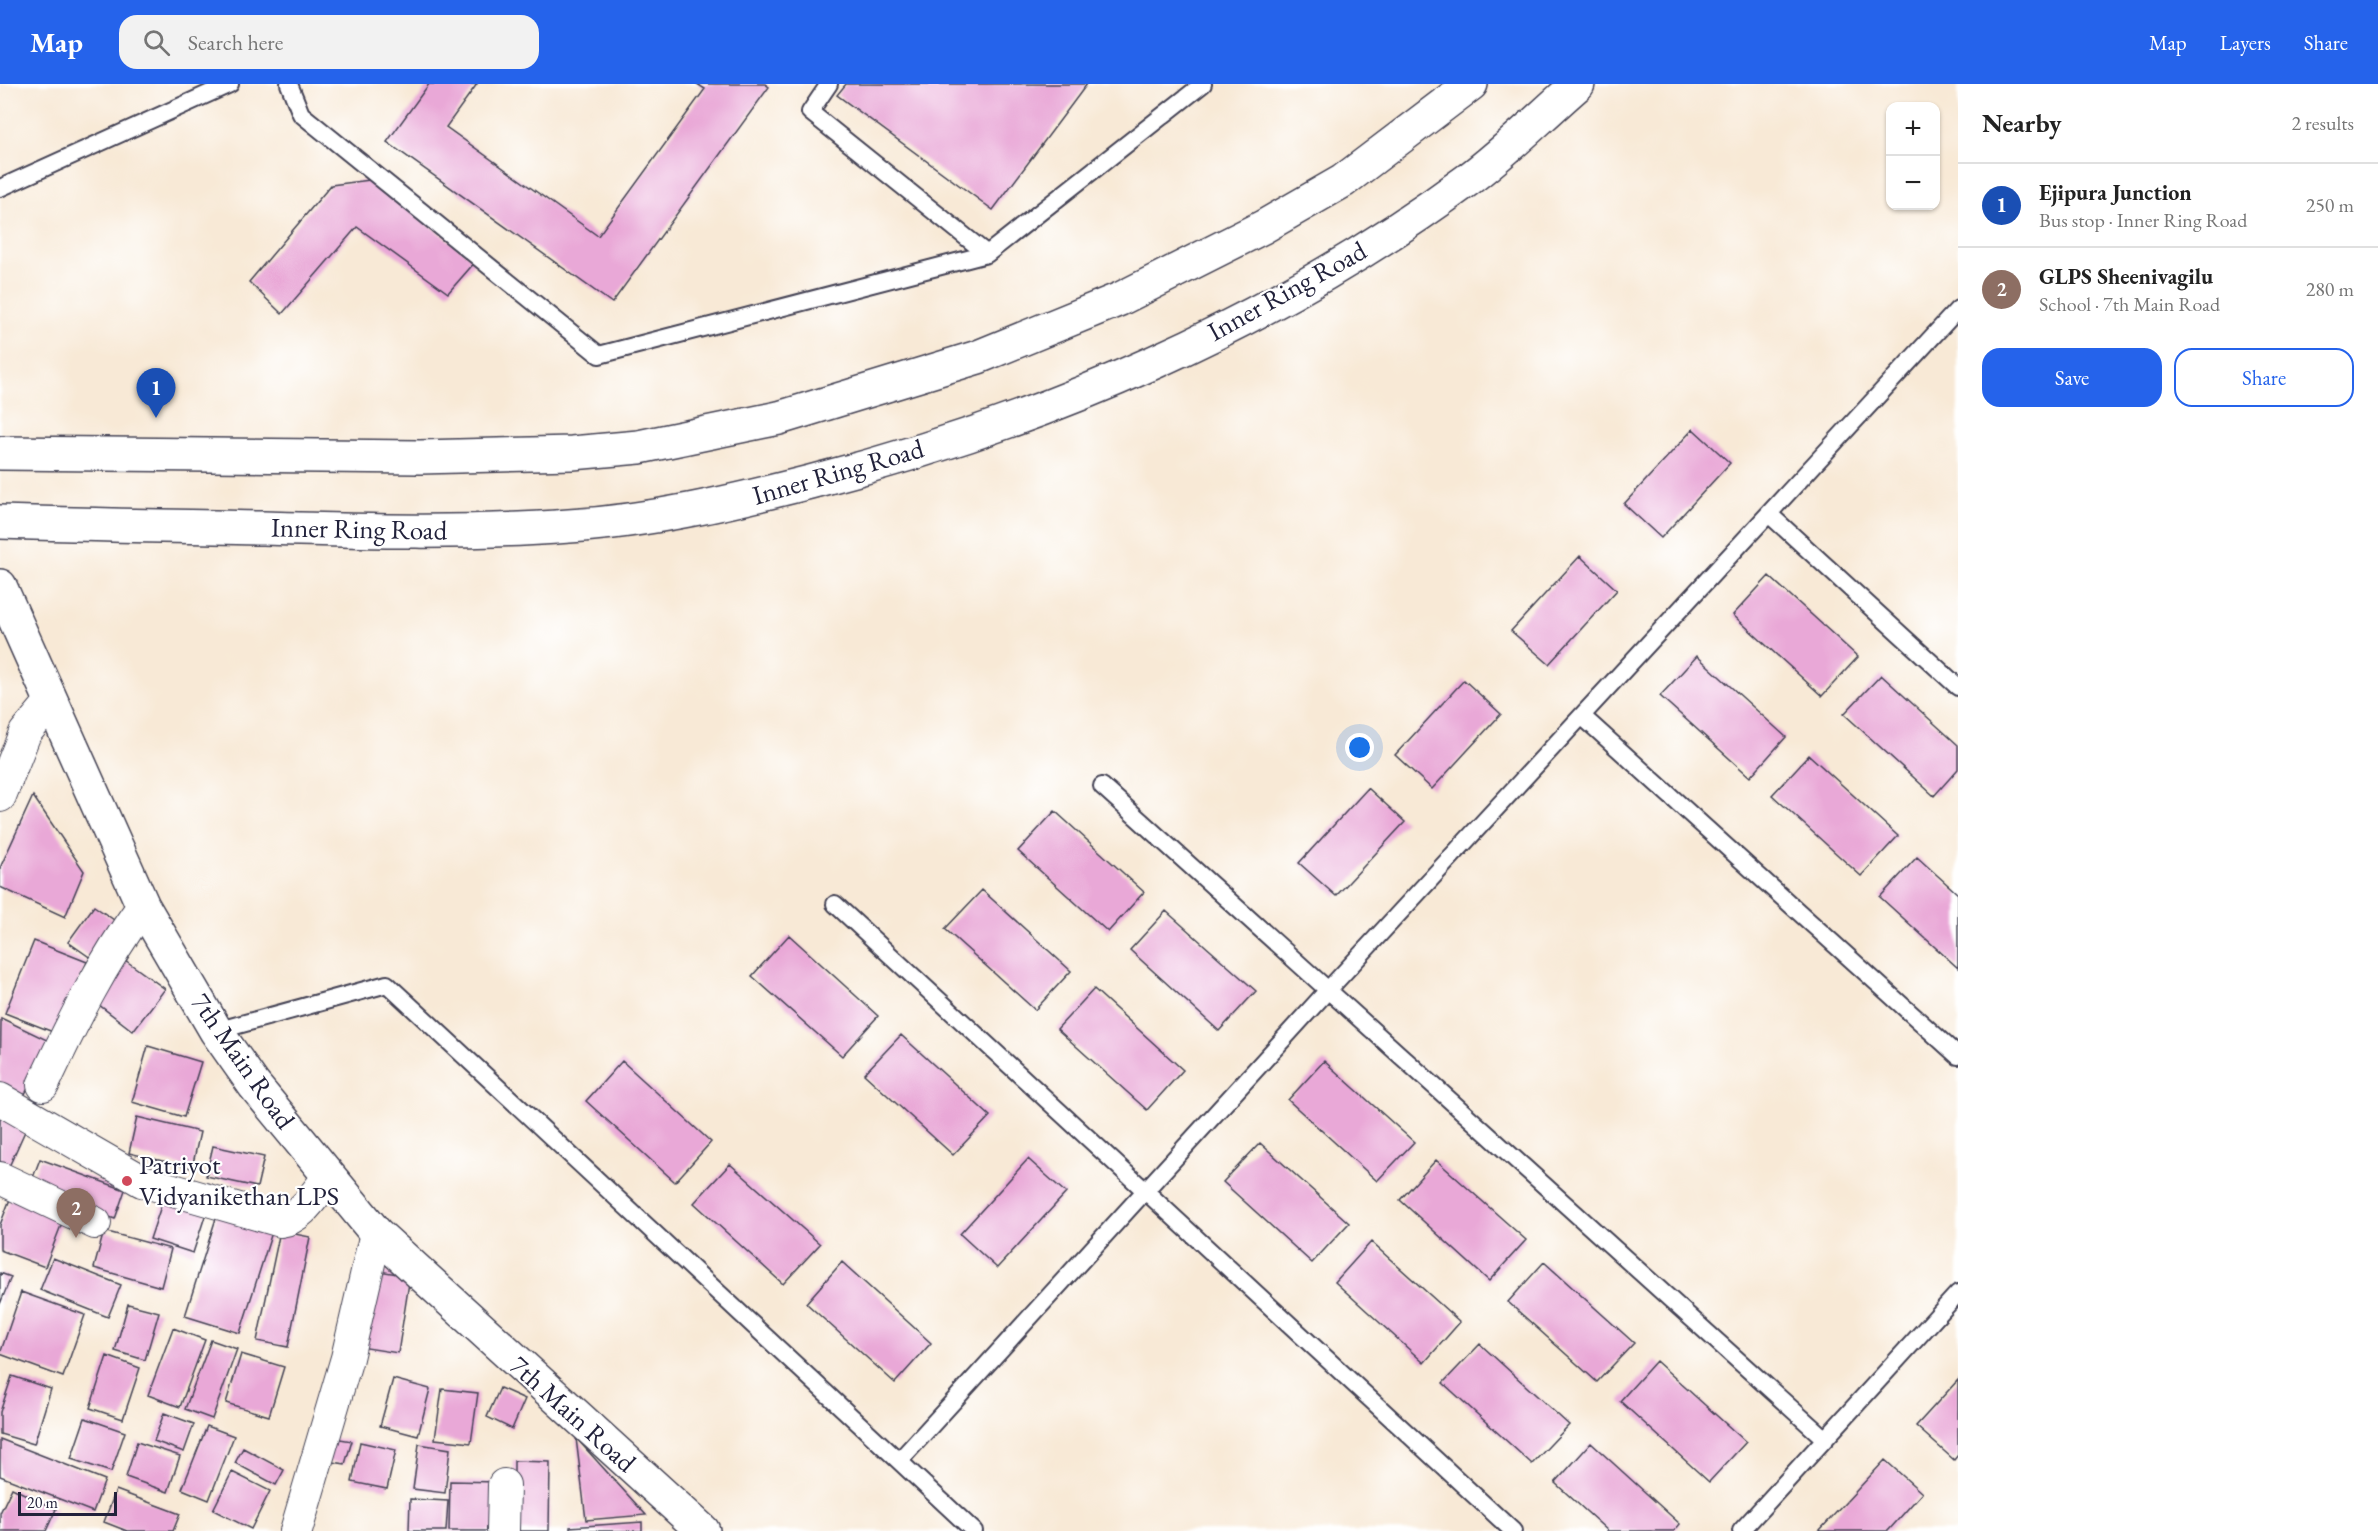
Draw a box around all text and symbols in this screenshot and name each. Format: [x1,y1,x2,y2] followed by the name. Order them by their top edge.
[119,15,539,69] search box
[30,24,83,60] text: Map
[140,26,173,59] icon: search
[188,28,283,57] text: Search here
[2149,29,2187,56] text: Map
[2220,29,2271,56] text: Layers
[2304,29,2348,56] text: Share
[1886,102,1940,210] map controls
[1886,102,1940,156] button: +
[1982,106,2062,140] text: Nearby
[2291,110,2354,136] text: 2 results
[1886,156,1940,210] button: −
[2039,178,2192,207] text: Ejipura Junction
[1996,192,2007,218] text: 1
[2306,192,2354,218] text: 250 m
[2039,207,2247,233] text: Bus stop · Inner Ring Road
[1201,232,1373,349] street label: Inner Ring Road
[2039,262,2213,291] text: GLPS Sheenivagilu
[1996,276,2007,302] text: 2
[2306,276,2354,302] text: 280 m
[2039,291,2220,317] text: School · 7th Main Road
[1982,348,2162,407] button: Save
[2174,348,2354,407] button: Share
[136,368,176,418] pin: 1
[748,430,928,513] street label: Inner Ring Road
[271,509,448,548] street label: Inner Ring Road
[1345,733,1374,762] your location
[184,986,303,1136] street label: 7th Main Road
[139,1147,339,1213] place label: Patriyot Vidyanikethan LPS
[120,1174,134,1188] marker: Patriyot Vidyanikethan LPS
[56,1188,96,1238] pin: 2
[503,1348,644,1480] street label: 7th Main Road
[18,1489,117,1516] scale bar
[27,1492,58,1513] text: 20 m

